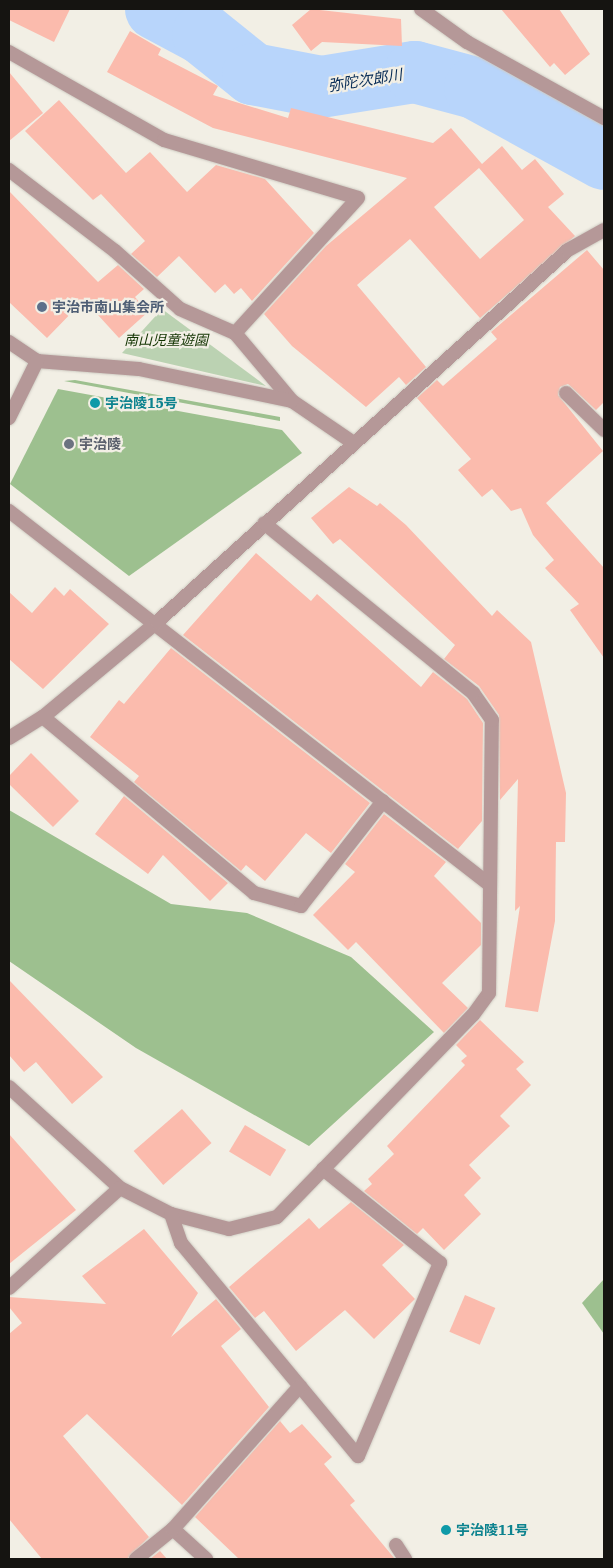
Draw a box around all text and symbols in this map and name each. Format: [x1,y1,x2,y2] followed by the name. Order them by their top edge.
[327,65,403,95] water label: 弥陀次郎川
[52,299,164,315] place label: 宇治市南山集会所
[36,301,48,313] marker: 宇治市南山集会所
[124,332,208,348] park label: 南山児童遊園
[105,395,178,411] place label: 宇治陵15号
[89,397,101,409] marker: 宇治陵15号
[79,436,121,452] place label: 宇治陵
[63,438,75,450] marker: 宇治陵
[456,1522,529,1538] place label: 宇治陵11号
[440,1524,452,1536] marker: 宇治陵11号

